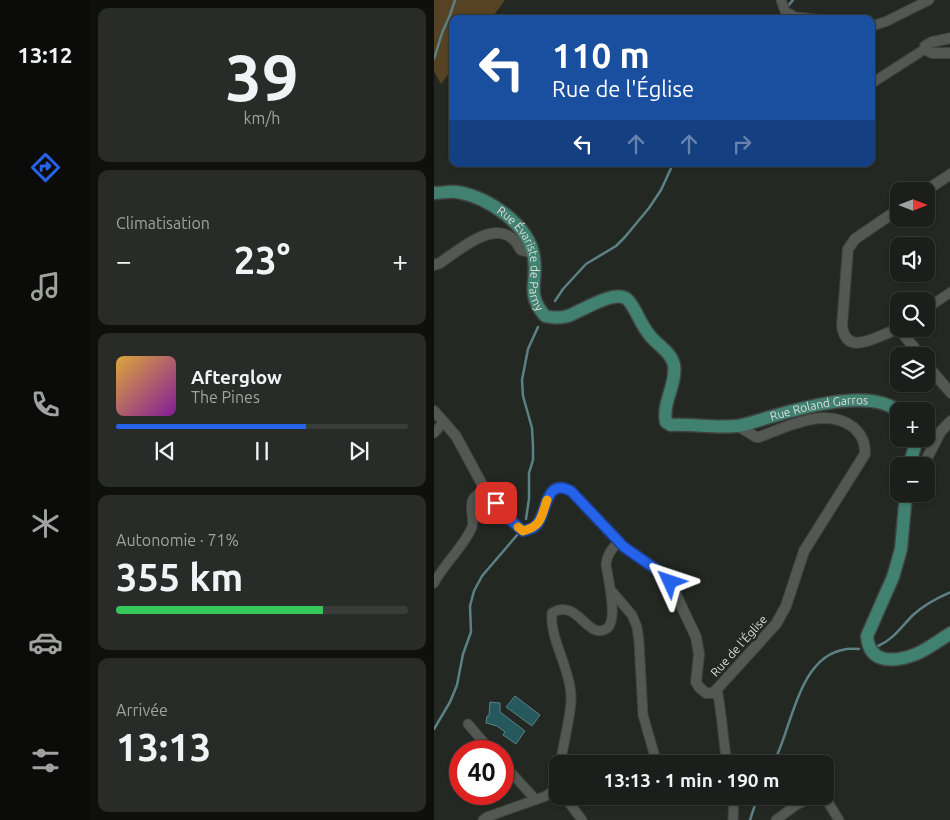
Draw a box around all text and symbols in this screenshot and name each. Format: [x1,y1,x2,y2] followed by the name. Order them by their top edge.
[469,35,534,100] icon: left
[552,35,650,75] text: 110 m
[225,40,299,113] text: 39
[17,42,73,67] text: 13:12
[552,76,694,101] text: Rue de l'Église
[244,109,280,127] text: km/h
[569,130,597,158] icon: left
[622,130,650,158] icon: ahead
[675,130,703,158] icon: ahead
[728,130,756,158] icon: right
[28,150,63,185] icon: directions
[890,182,935,228] north arrow
[890,182,935,502] map controls
[495,203,547,313] street label: Rue Évariste de Parny
[116,214,210,232] text: Climatisation
[890,237,935,282] button: sound
[234,239,290,281] text: 23°
[116,245,132,276] text: −
[392,245,408,276] text: +
[28,269,63,304] icon: music
[890,292,935,337] button: search
[890,347,935,392] button: layers
[191,366,282,388] text: Afterglow
[28,387,63,422] icon: phone
[191,388,260,406] text: The Pines
[768,393,869,423] street label: Rue Roland Garros
[890,402,935,447] button: +
[151,437,179,465] icon: previous
[248,437,276,465] icon: pause
[345,437,373,465] icon: next
[890,457,935,502] button: −
[475,482,517,524] pin
[482,489,510,517] icon: arrive
[28,506,63,541] icon: climate
[116,531,239,549] text: Autonomie · 71%
[643,555,695,607] position arrow
[116,556,243,598] text: 355 km
[708,613,769,679] street label: Rue de l'Église
[28,625,63,660] icon: car
[116,701,168,719] text: Arrivée
[116,726,211,768] text: 13:13
[449,740,514,805] speed limit sign: 40
[28,743,63,778] icon: filters
[604,769,779,791] text: 13:13 · 1 min · 190 m

